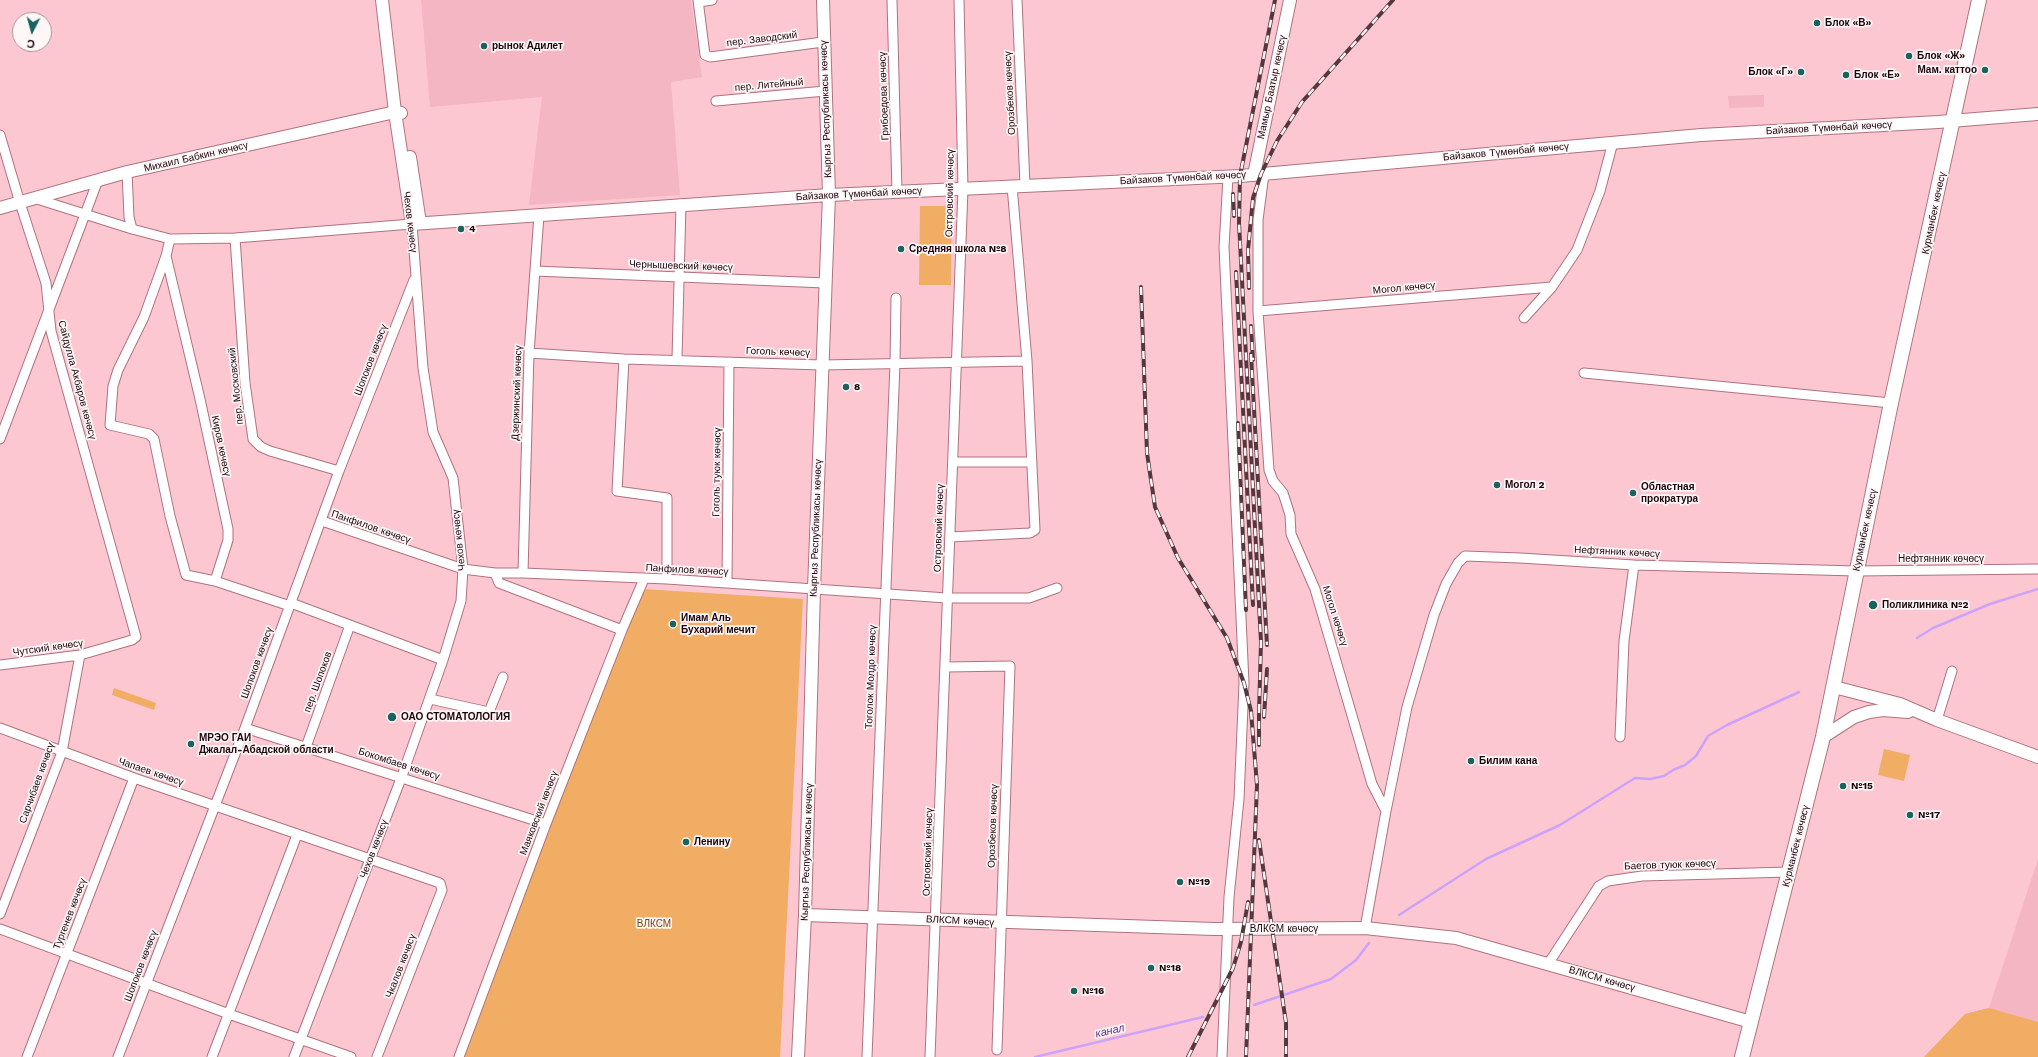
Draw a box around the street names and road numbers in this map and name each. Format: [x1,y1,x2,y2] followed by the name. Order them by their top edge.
[726,29,798,49] street label: пер. Заводский
[1255,34,1289,140] street label: Мамыр Баатыр көчөсү
[818,40,834,178] street label: Кыргыз Республикасы көчөсү
[876,51,892,141] street label: Грибоедова көчөсү
[1002,51,1018,135] street label: Орозбеков көчөсү
[734,76,804,94] street label: пер. Литейный
[1766,119,1892,137] street label: Байзаков Түмөнбай көчөсү
[143,139,249,175] street label: Михаил Бабкин көчөсү
[1442,141,1570,163] street label: Байзаков Түмөнбай көчөсү
[943,149,957,237] street label: Островский көчөсү
[1120,169,1246,187] street label: Байзаков Түмөнбай көчөсү
[1919,171,1949,255] street label: Курманбек көчөсү
[796,185,922,203] street label: Байзаков Түмөнбай көчөсү
[400,191,420,253] street label: Чехов көчөсү
[629,258,733,274] street label: Чернышевский көчөсү
[1372,279,1436,297] street label: Могол көчөсү
[55,319,99,441] street label: Сайдулла Акбаров көчөсү
[352,323,390,397] street label: Шопоков көчөсү
[509,345,525,441] street label: Дзержинский көчөсү
[746,345,810,359] street label: Гоголь көчөсү
[226,347,246,425] street label: пер. Московский
[209,414,233,478] street label: Киров көчөсү
[710,427,724,517] street label: Гоголь туюк көчөсү
[808,459,824,597] street label: Кыргыз Республикасы көчөсү
[931,484,947,572] street label: Островский көчөсү
[1850,488,1880,572] street label: Курманбек көчөсү
[330,508,412,546] street label: Панфилов көчөсү
[450,509,468,571] street label: Чехов көчөсү
[1574,544,1660,560] street label: Нефтянник көчөсү
[1898,553,1984,565] street label: Нефтянник көчөсү
[645,562,729,578] street label: Панфилов көчөсү
[1320,584,1350,648] street label: Могол көчөсү
[863,625,879,729] street label: Тоголок Молдо көчөсү
[239,626,275,700] street label: Шопоков көчөсү
[12,637,84,659] street label: Чутский көчөсү
[301,650,335,714] street label: пер. Шопоков
[17,741,57,825] street label: Сарчибаев көчөсү
[357,745,441,783] street label: Бокомбаев көчөсү
[117,755,185,789] street label: Чапаев көчөсү
[517,769,561,857] street label: Маяковский көчөсү
[799,783,815,921] street label: Кыргыз Республикасы көчөсү
[986,784,1000,868] street label: Орозбеков көчөсү
[1780,804,1812,888] street label: Курманбек көчөсү
[920,808,936,896] street label: Островский көчөсү
[357,818,391,880] street label: Чехов көчөсү
[1624,857,1716,873] street label: Баетов туюк көчөсү
[51,877,89,951] street label: Тургенев көчөсү
[926,913,994,929] street label: ВЛКСМ көчөсү
[1250,923,1318,935] street label: ВЛКСМ көчөсү
[122,929,160,1003] street label: Шопоков көчөсү
[383,932,419,1000] street label: Чкалов көчөсү
[1567,964,1637,994] street label: ВЛКСМ көчөсү

